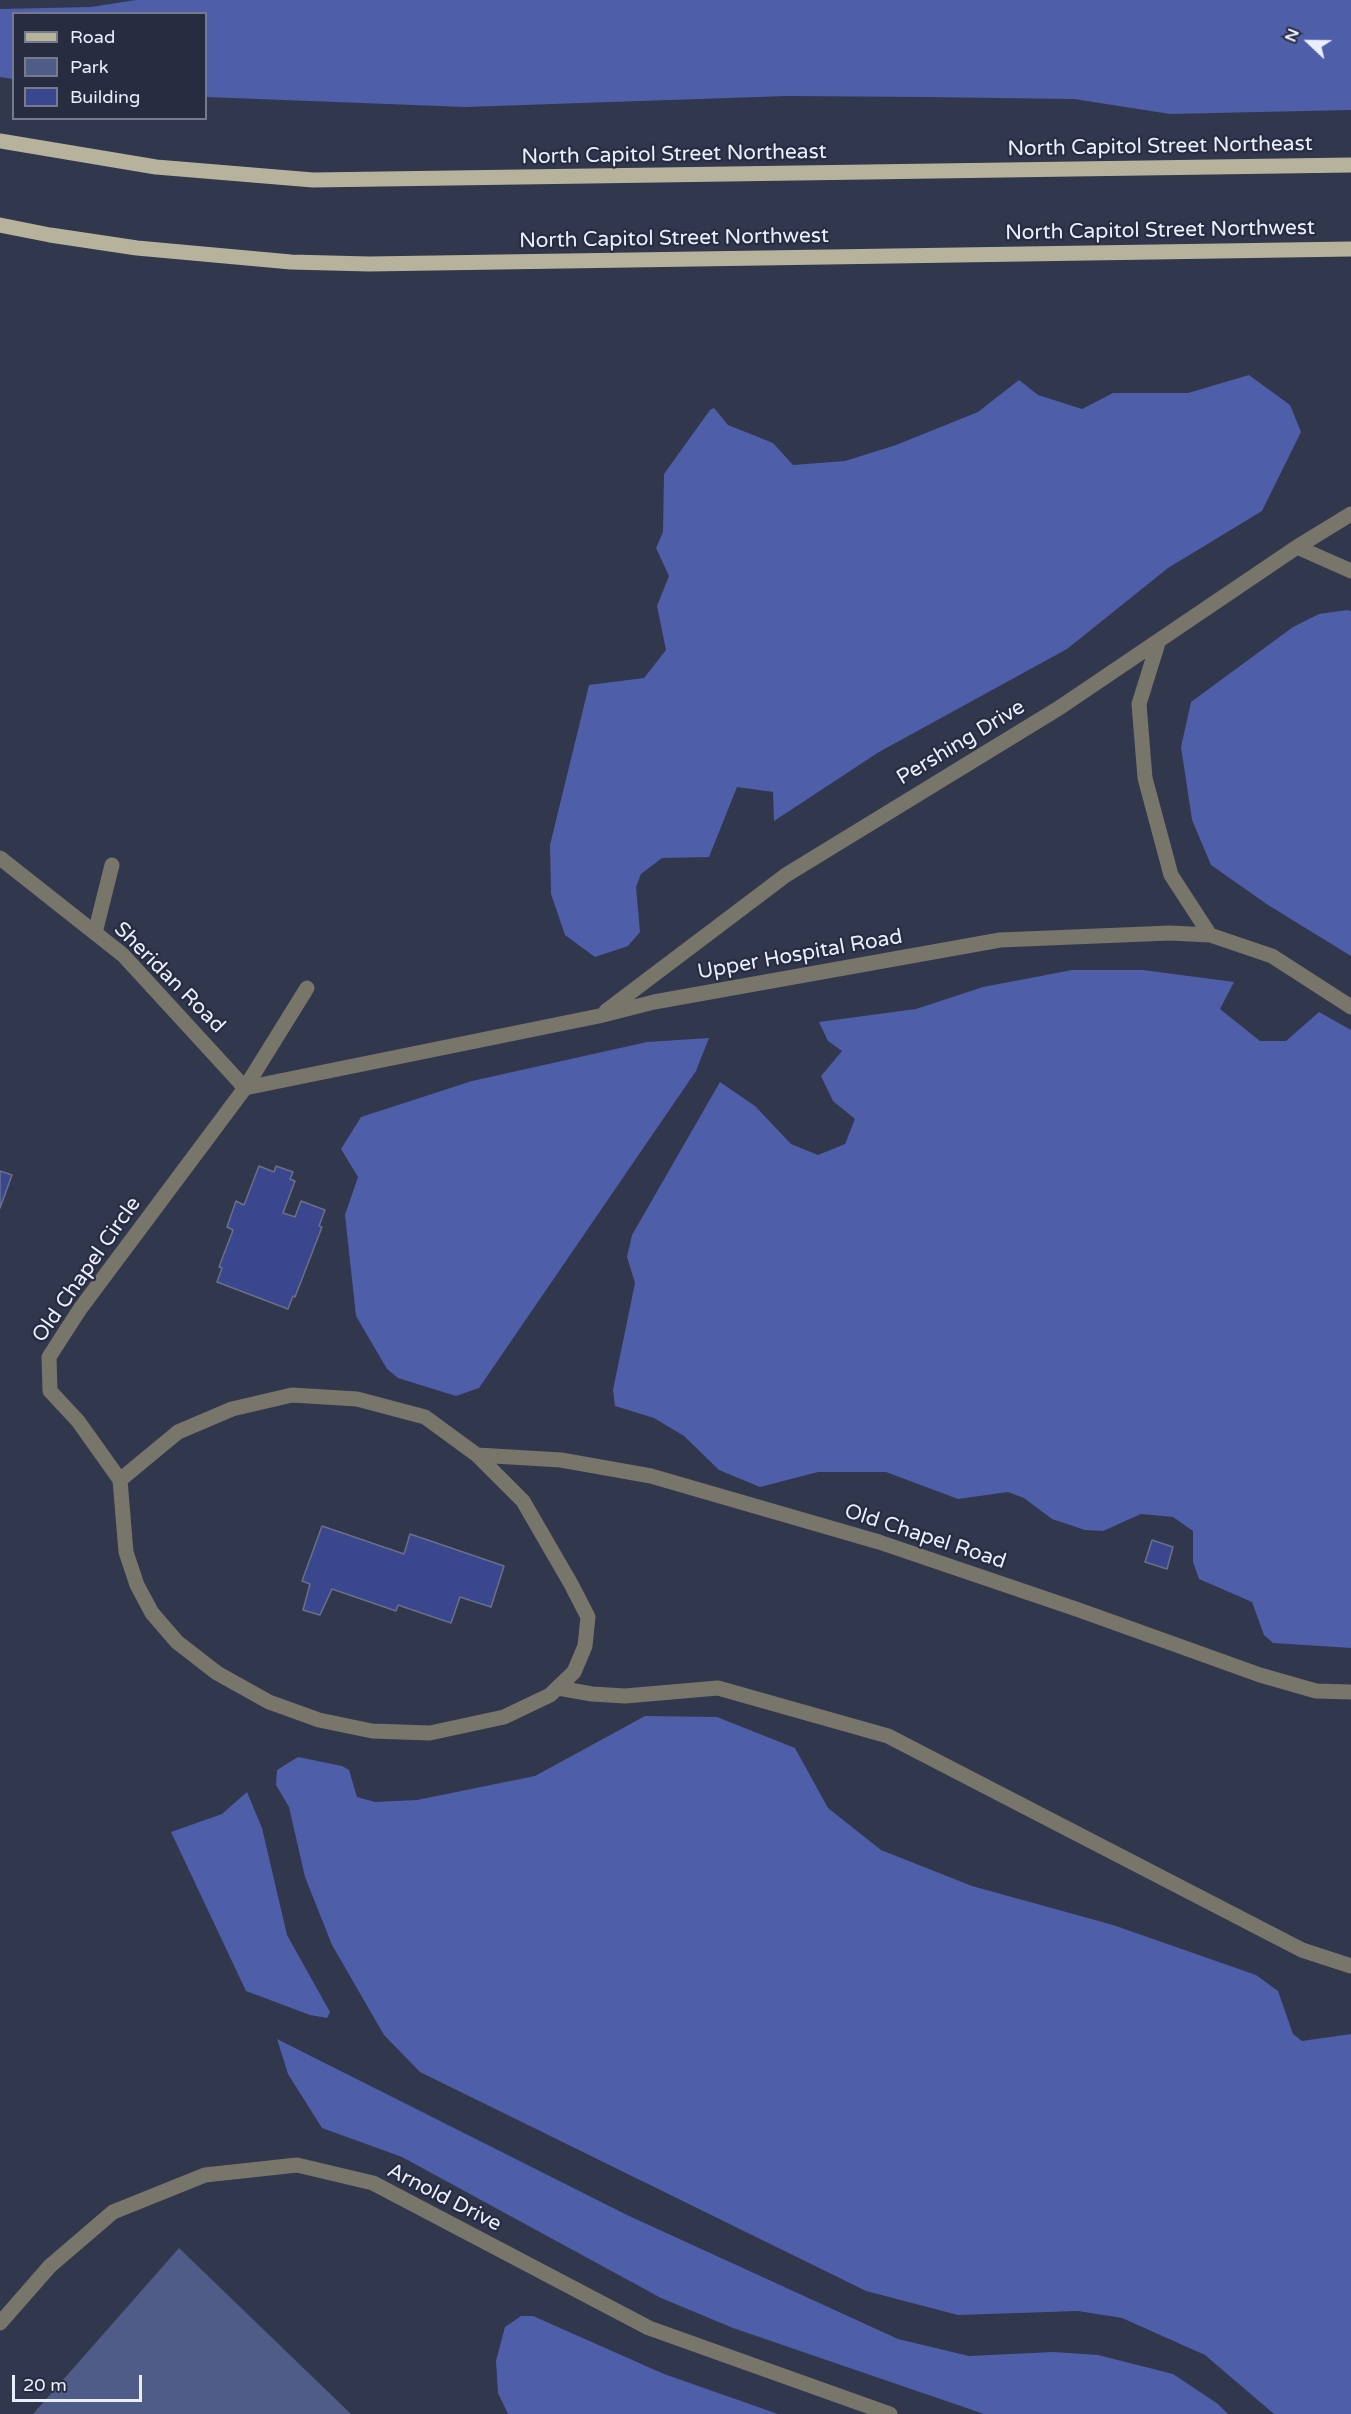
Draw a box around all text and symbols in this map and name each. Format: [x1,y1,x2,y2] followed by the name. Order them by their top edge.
[12,12,207,120] legend
[1279,12,1339,72] north arrow
[70,26,115,48] text: Road
[1281,26,1304,45] text: N
[70,56,108,78] text: Park
[70,86,140,108] text: Building
[1007,132,1313,162] street label: North Capitol Street Northeast
[521,140,827,170] street label: North Capitol Street Northeast
[1005,216,1315,246] street label: North Capitol Street Northwest
[519,224,829,254] street label: North Capitol Street Northwest
[892,695,1030,791] street label: Pershing Drive
[108,917,230,1039] street label: Sheridan Road
[696,925,904,985] street label: Upper Hospital Road
[27,1192,147,1348] street label: Old Chapel Circle
[841,1499,1009,1575] street label: Old Chapel Road
[383,2158,505,2238] street label: Arnold Drive
[15,2363,146,2401] scale bar
[23,2374,67,2396] text: 20 m

